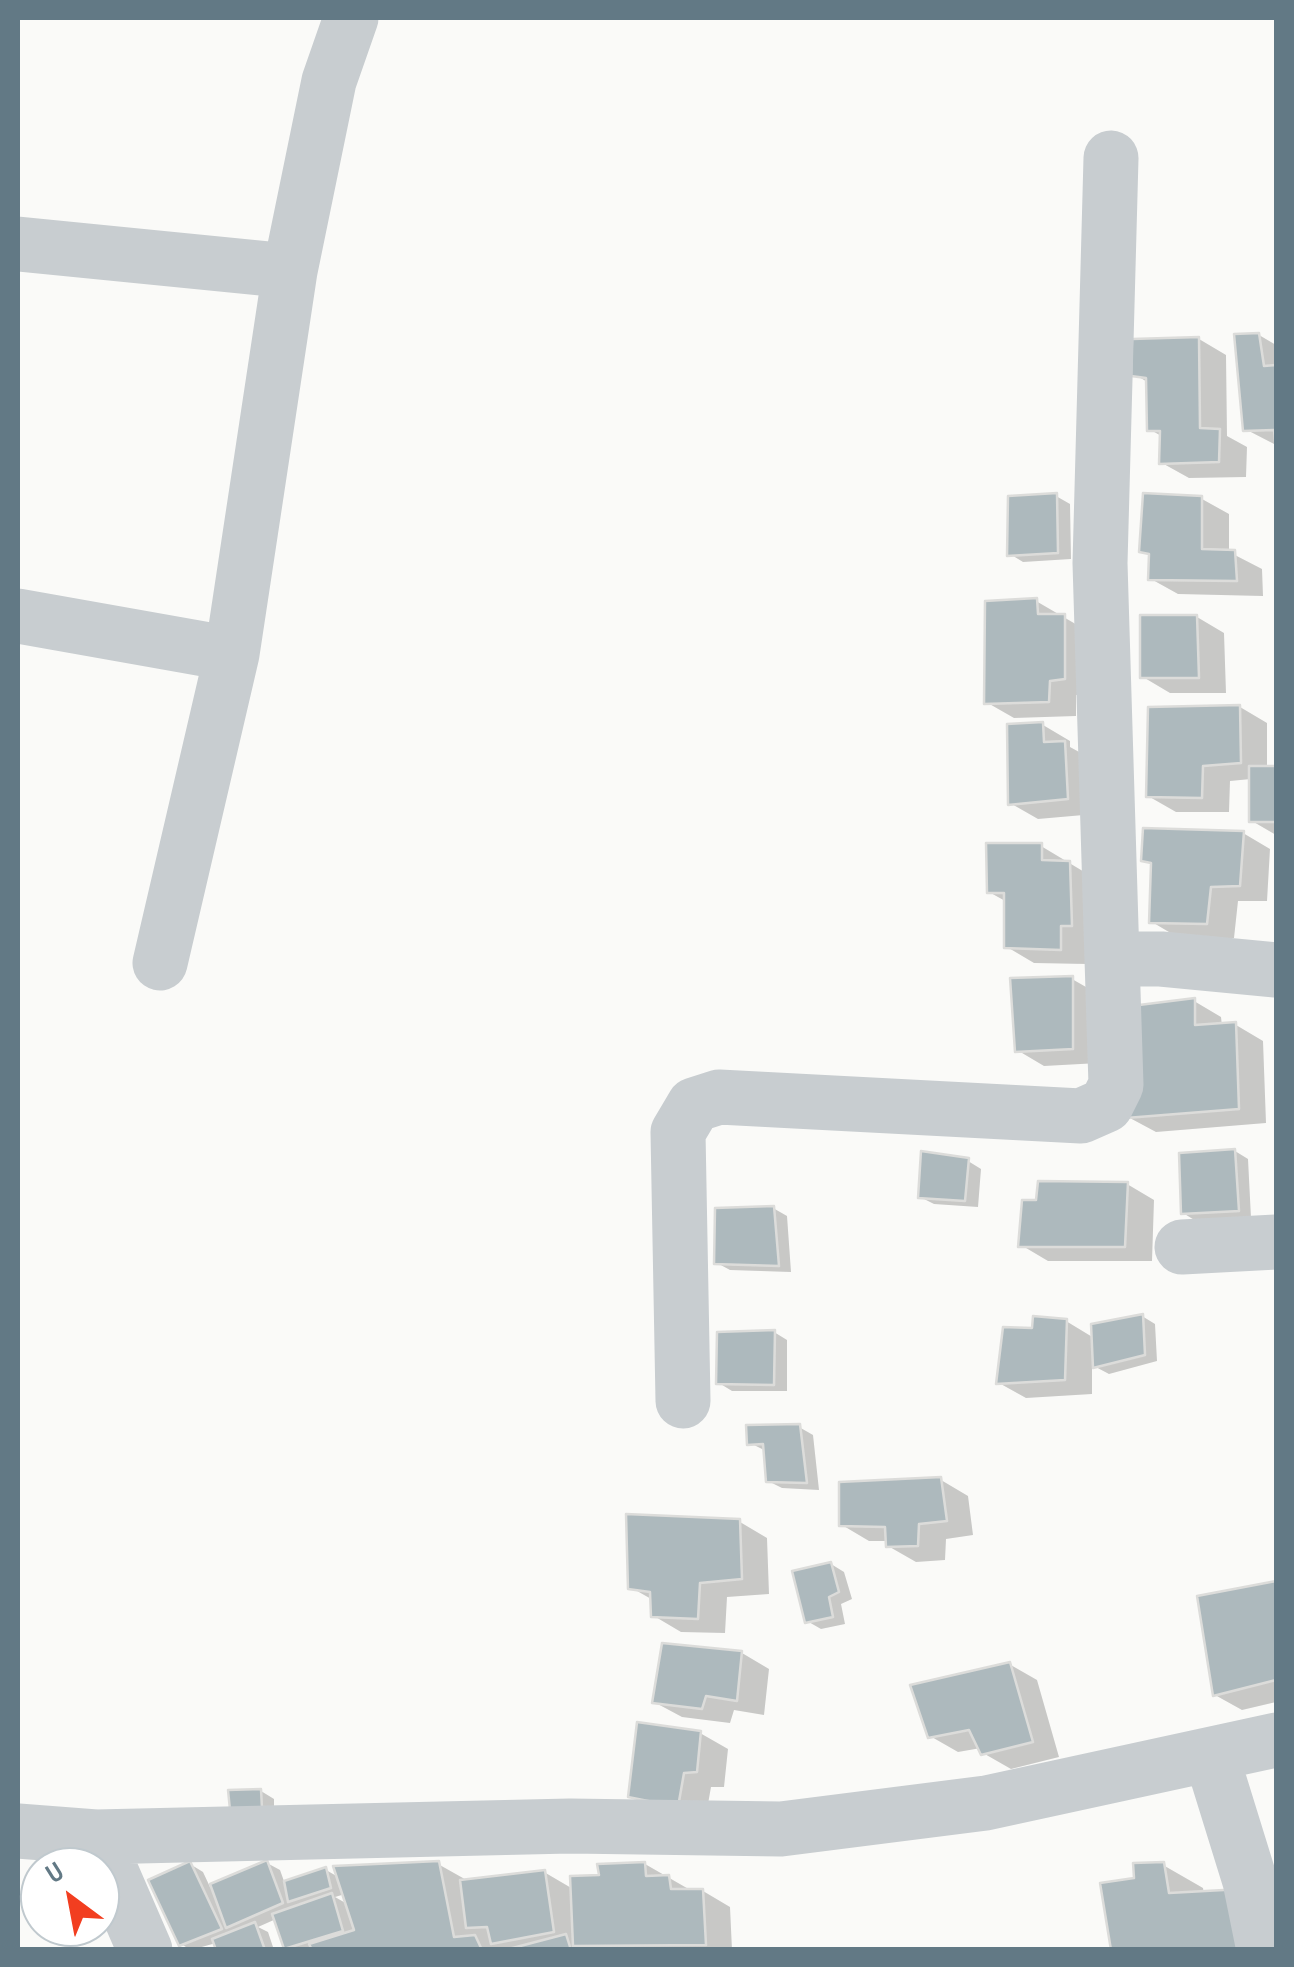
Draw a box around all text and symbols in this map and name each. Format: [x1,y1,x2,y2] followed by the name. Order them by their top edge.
[20,1847,120,1947] north arrow
[40,1855,70,1891] text: U

